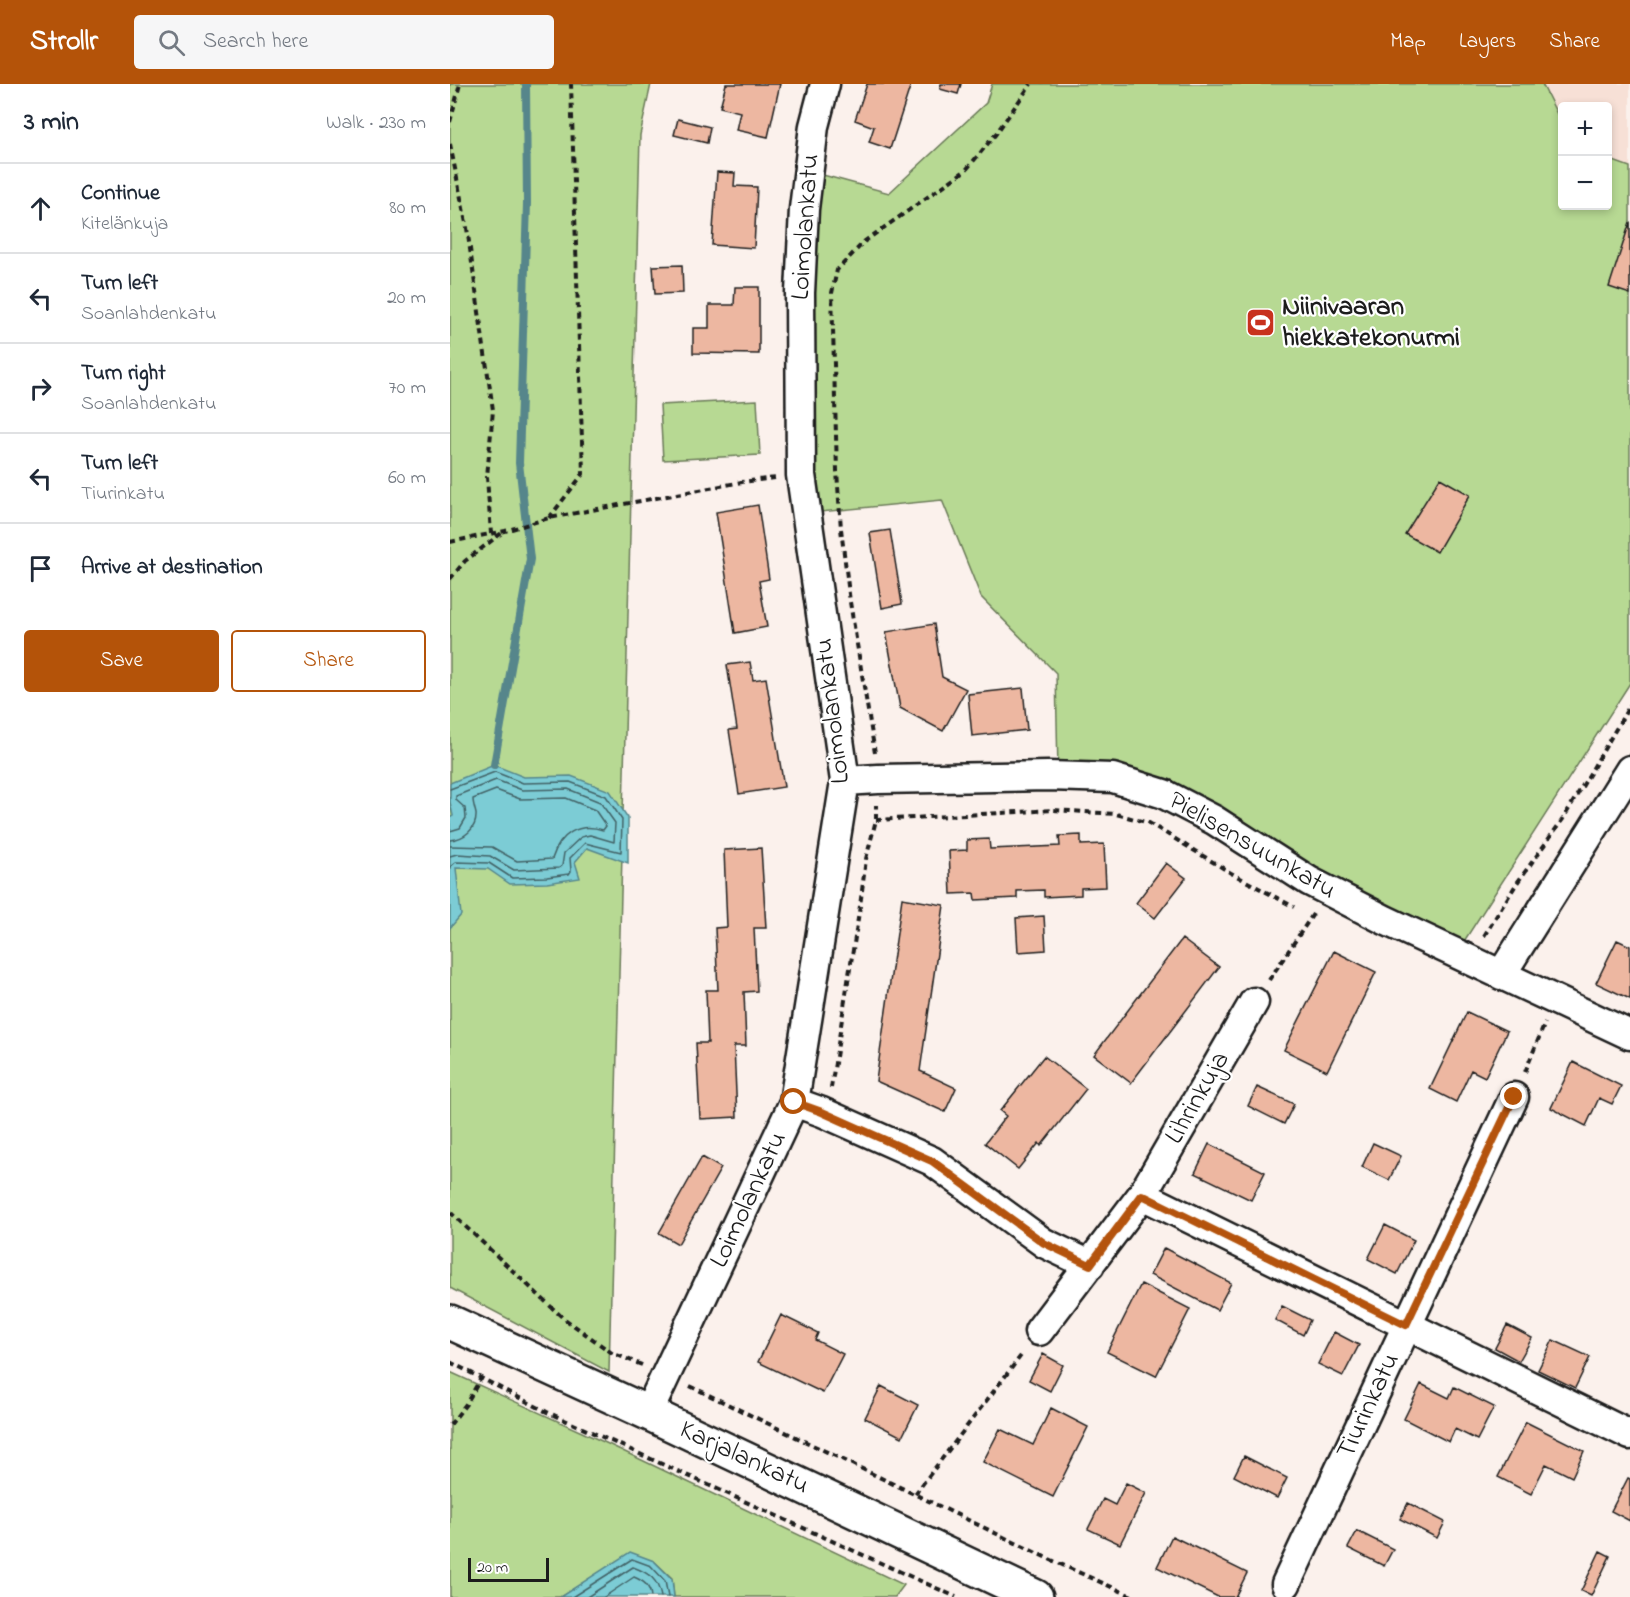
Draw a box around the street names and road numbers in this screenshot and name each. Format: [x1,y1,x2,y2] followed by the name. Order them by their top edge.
[781,153,831,301] street label: Loimolankatu
[805,636,861,786] street label: Loimolankatu
[1161,782,1343,910] street label: Pielisensuunkatu
[1156,1044,1240,1152] street label: Lihrinkuja
[700,1125,798,1275] street label: Loimolankatu
[1327,1347,1411,1465] street label: Tiurinkatu
[673,1411,815,1505] street label: Karjalankatu

